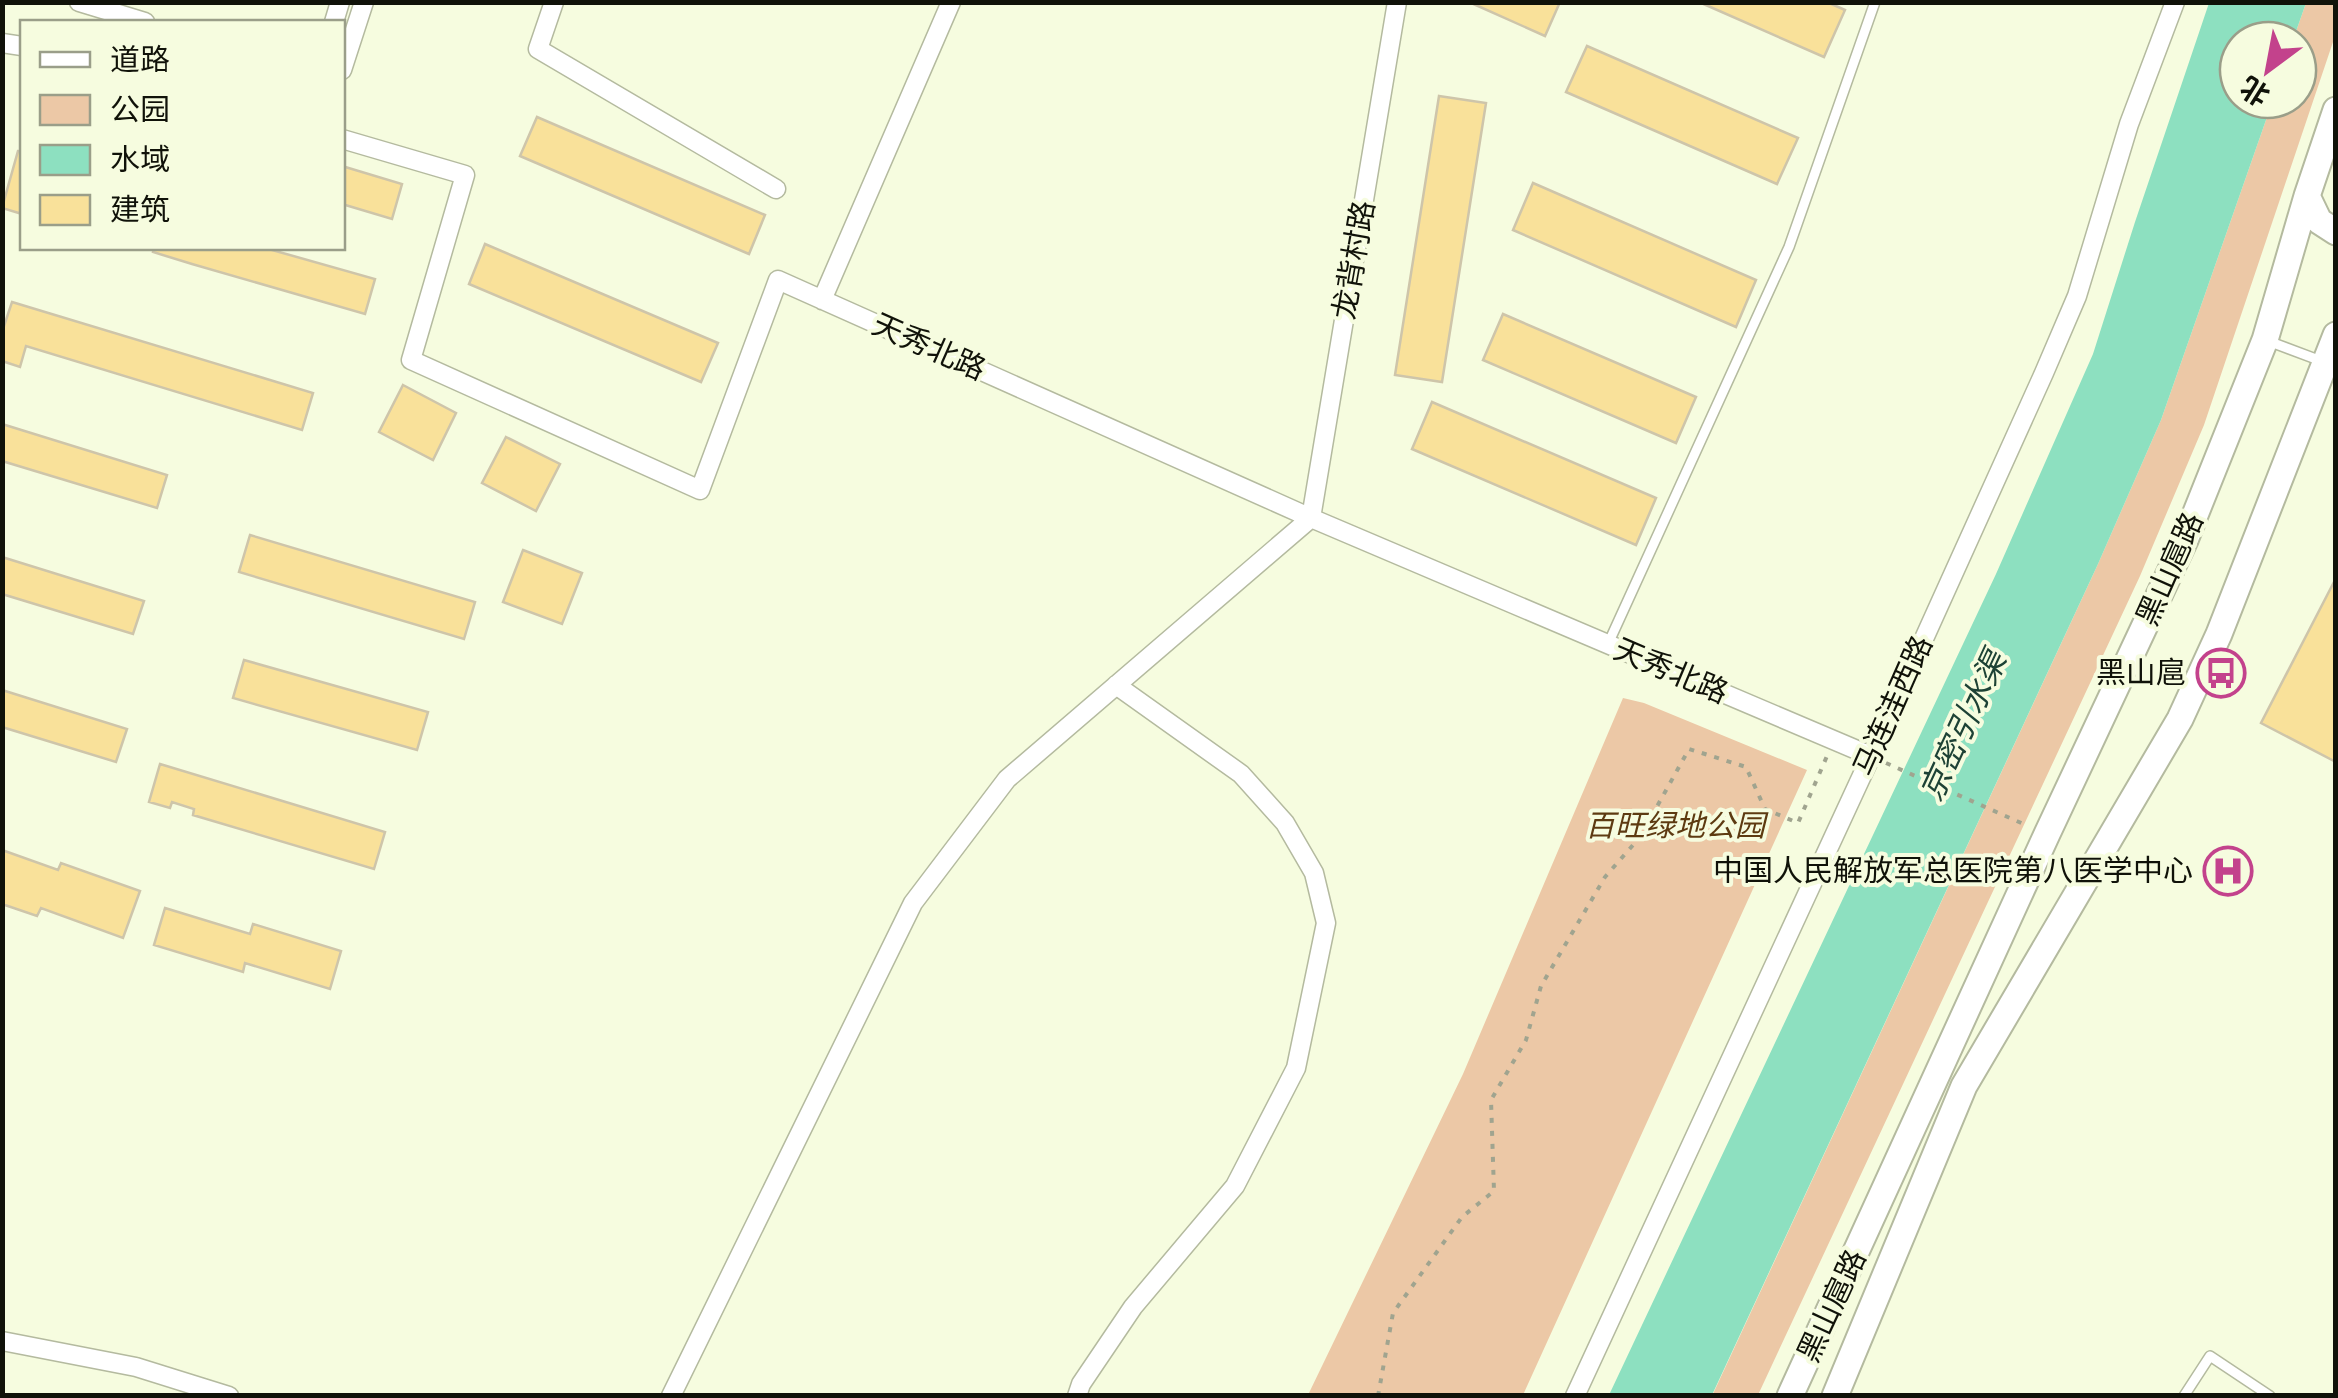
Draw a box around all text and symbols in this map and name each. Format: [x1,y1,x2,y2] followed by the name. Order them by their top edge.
[20,20,345,250] legend
[2218,20,2318,120] north arrow
[110,42,170,78] text: 道路
[2234,69,2276,112] text: 北
[110,92,170,128] text: 公园
[110,142,170,178] text: 水域
[110,192,170,228] text: 建筑
[1326,198,1382,322] street label: 龙背村路
[867,306,991,388] street label: 天秀北路
[2129,507,2211,631] street label: 黑山扈路
[1846,630,1940,782] street label: 马连洼西路
[1609,631,1733,711] street label: 天秀北路
[1912,642,2016,807] water label: 京密引水渠
[2195,647,2247,699] bus stop icon: 黑山扈
[2096,655,2186,691] place label: 黑山扈
[1585,808,1769,844] park label: 百旺绿地公园
[2202,845,2254,897] hospital icon: 中国人民解放军总医院第八医学中心
[1713,853,2193,889] place label: 中国人民解放军总医院第八医学中心
[1790,1244,1874,1368] street label: 黑山扈路

